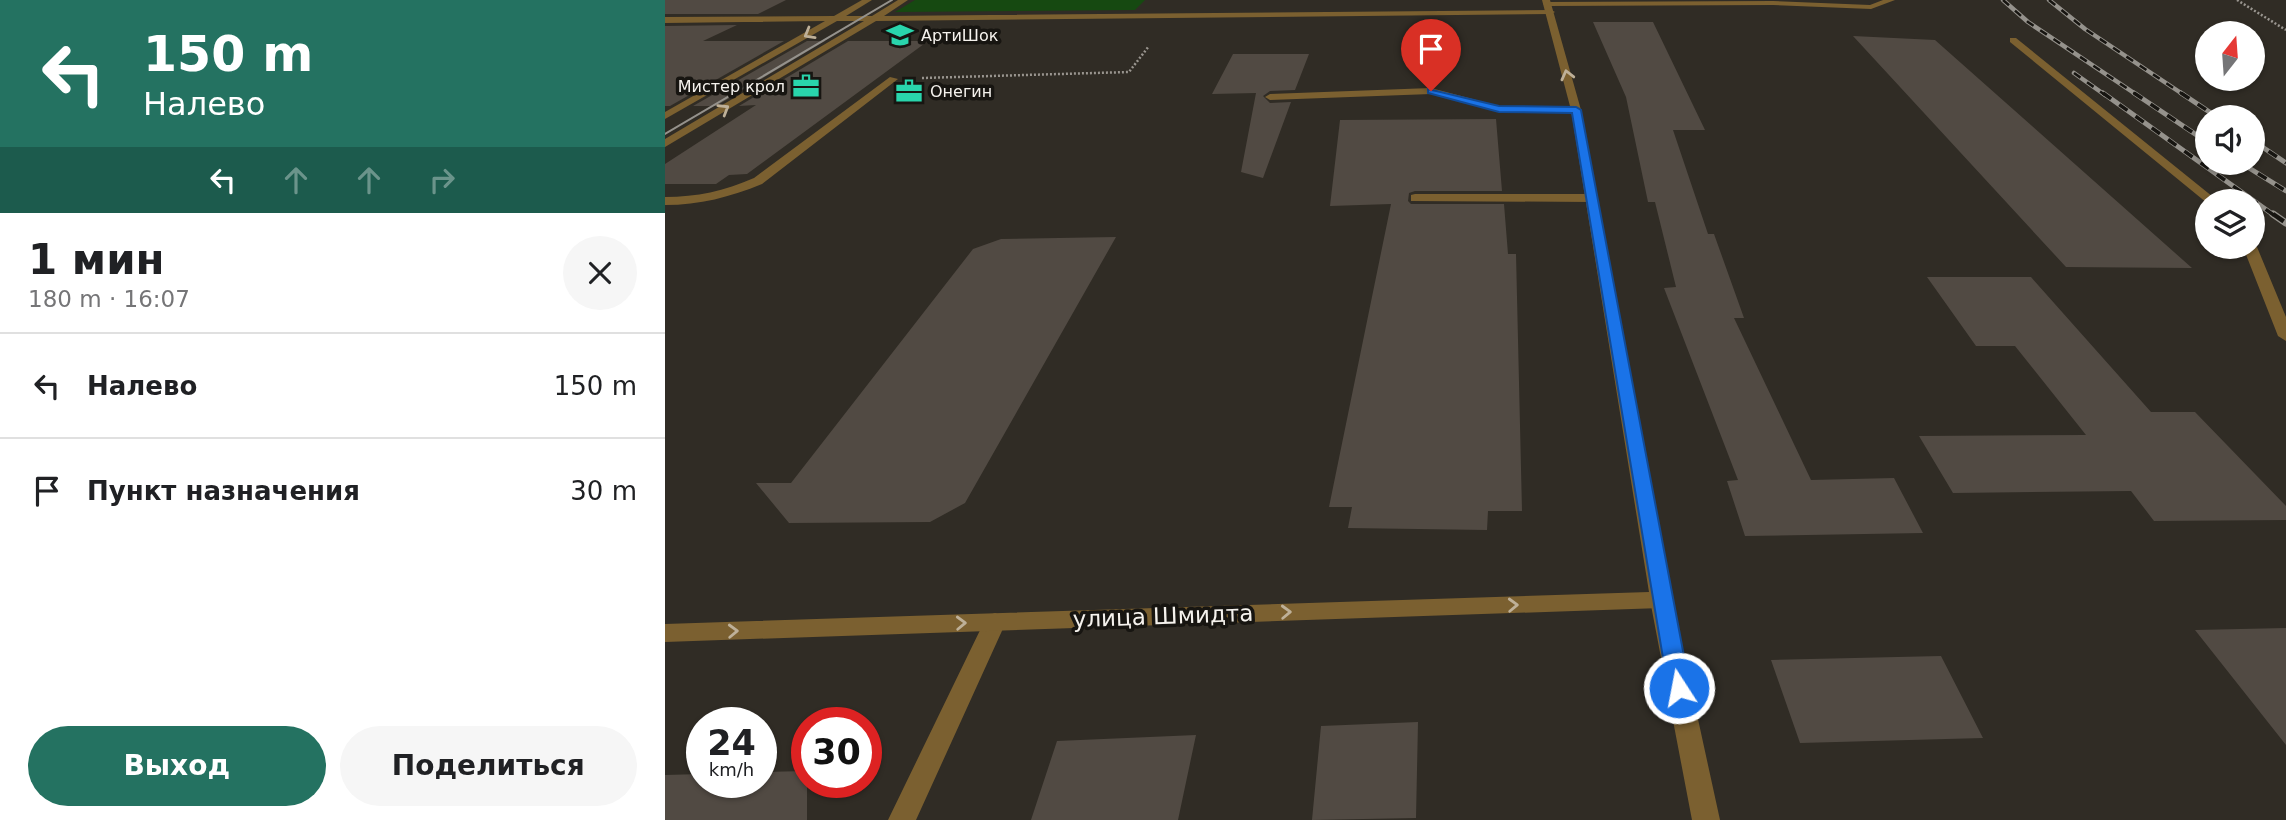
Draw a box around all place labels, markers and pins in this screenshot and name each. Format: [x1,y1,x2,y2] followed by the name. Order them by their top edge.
[1401,19,1461,91] pin
[885,20,915,50] school or university icon: АртиШок
[921,26,999,45] place label: АртиШок
[791,71,821,101] office icon: Мистер крол
[894,76,924,106] office icon: Онегин
[678,77,785,96] place label: Мистер крол
[930,82,992,101] place label: Онегин

